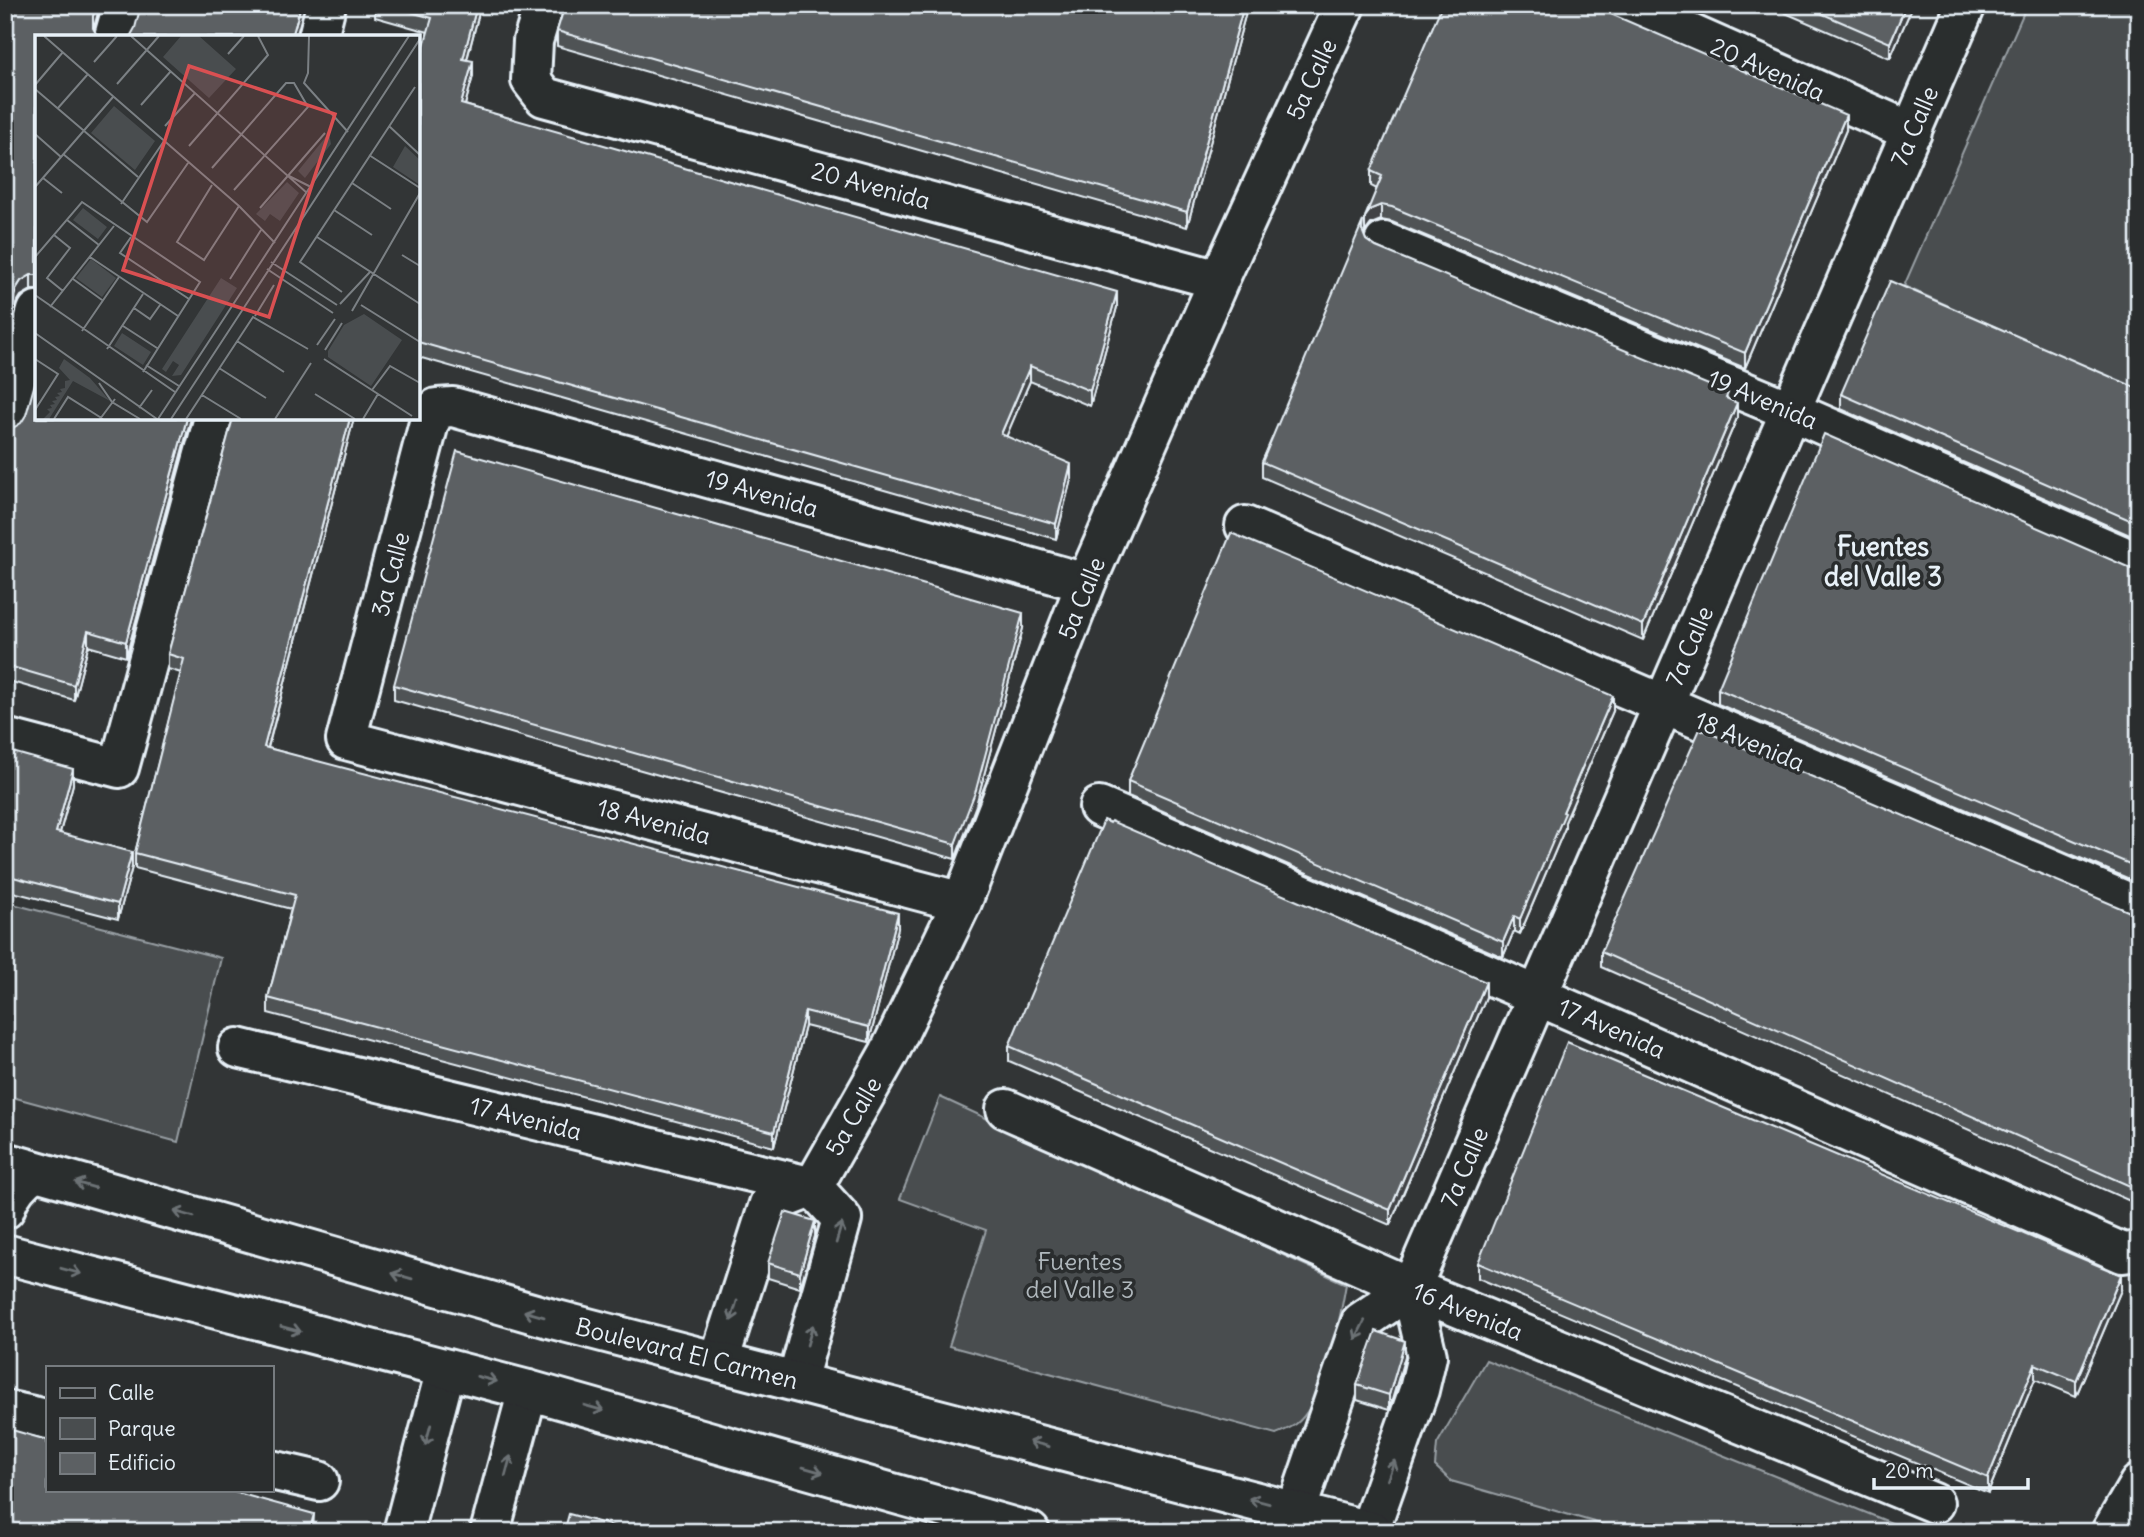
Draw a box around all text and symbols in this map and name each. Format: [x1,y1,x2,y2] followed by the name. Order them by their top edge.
[1706,31,1830,107] street label: 20 Avenida
[1279,34,1343,124] street label: 5a Calle
[35,35,420,420] inset map
[1884,81,1944,171] street label: 7a Calle
[808,155,934,215] street label: 20 Avenida
[1704,363,1822,435] street label: 19 Avenida
[702,463,822,523] street label: 19 Avenida
[364,529,416,619] street label: 3a Calle
[1824,530,1942,593] district label: Fuentes del Valle 3
[1051,552,1111,644] street label: 5a Calle
[1659,601,1719,691] street label: 7a Calle
[1691,705,1809,777] street label: 18 Avenida
[594,791,714,851] street label: 18 Avenida
[1554,991,1670,1065] street label: 17 Avenida
[818,1071,888,1161] street label: 5a Calle
[467,1090,585,1146] street label: 17 Avenida
[1434,1122,1494,1212] street label: 7a Calle
[74,1178,96,1191] one-way arrow
[173,1206,195,1219] one-way arrow
[833,1222,846,1244] one-way arrow
[1026,1246,1134,1304] park label: Fuentes del Valle 3
[59,1265,82,1278] one-way arrow
[392,1269,414,1282] one-way arrow
[1409,1275,1527,1347] street label: 16 Avenida
[727,1300,739,1322] one-way arrow
[523,1307,546,1320] one-way arrow
[573,1311,801,1395] street label: Boulevard El Carmen
[1352,1319,1366,1339] one-way arrow
[280,1323,302,1336] one-way arrow
[804,1324,817,1347] one-way arrow
[46,1366,273,1492] legend
[475,1373,498,1386] one-way arrow
[108,1379,154,1406] text: Calle
[583,1403,605,1416] one-way arrow
[108,1415,176,1442] text: Parque
[421,1424,434,1446] one-way arrow
[1028,1437,1051,1450] one-way arrow
[1874,1446,2028,1490] scale bar
[108,1449,176,1476] text: Edificio
[502,1455,515,1478] one-way arrow
[1885,1457,1934,1484] text: 20 m
[1385,1459,1398,1481] one-way arrow
[802,1465,824,1478] one-way arrow
[1249,1494,1271,1507] one-way arrow

